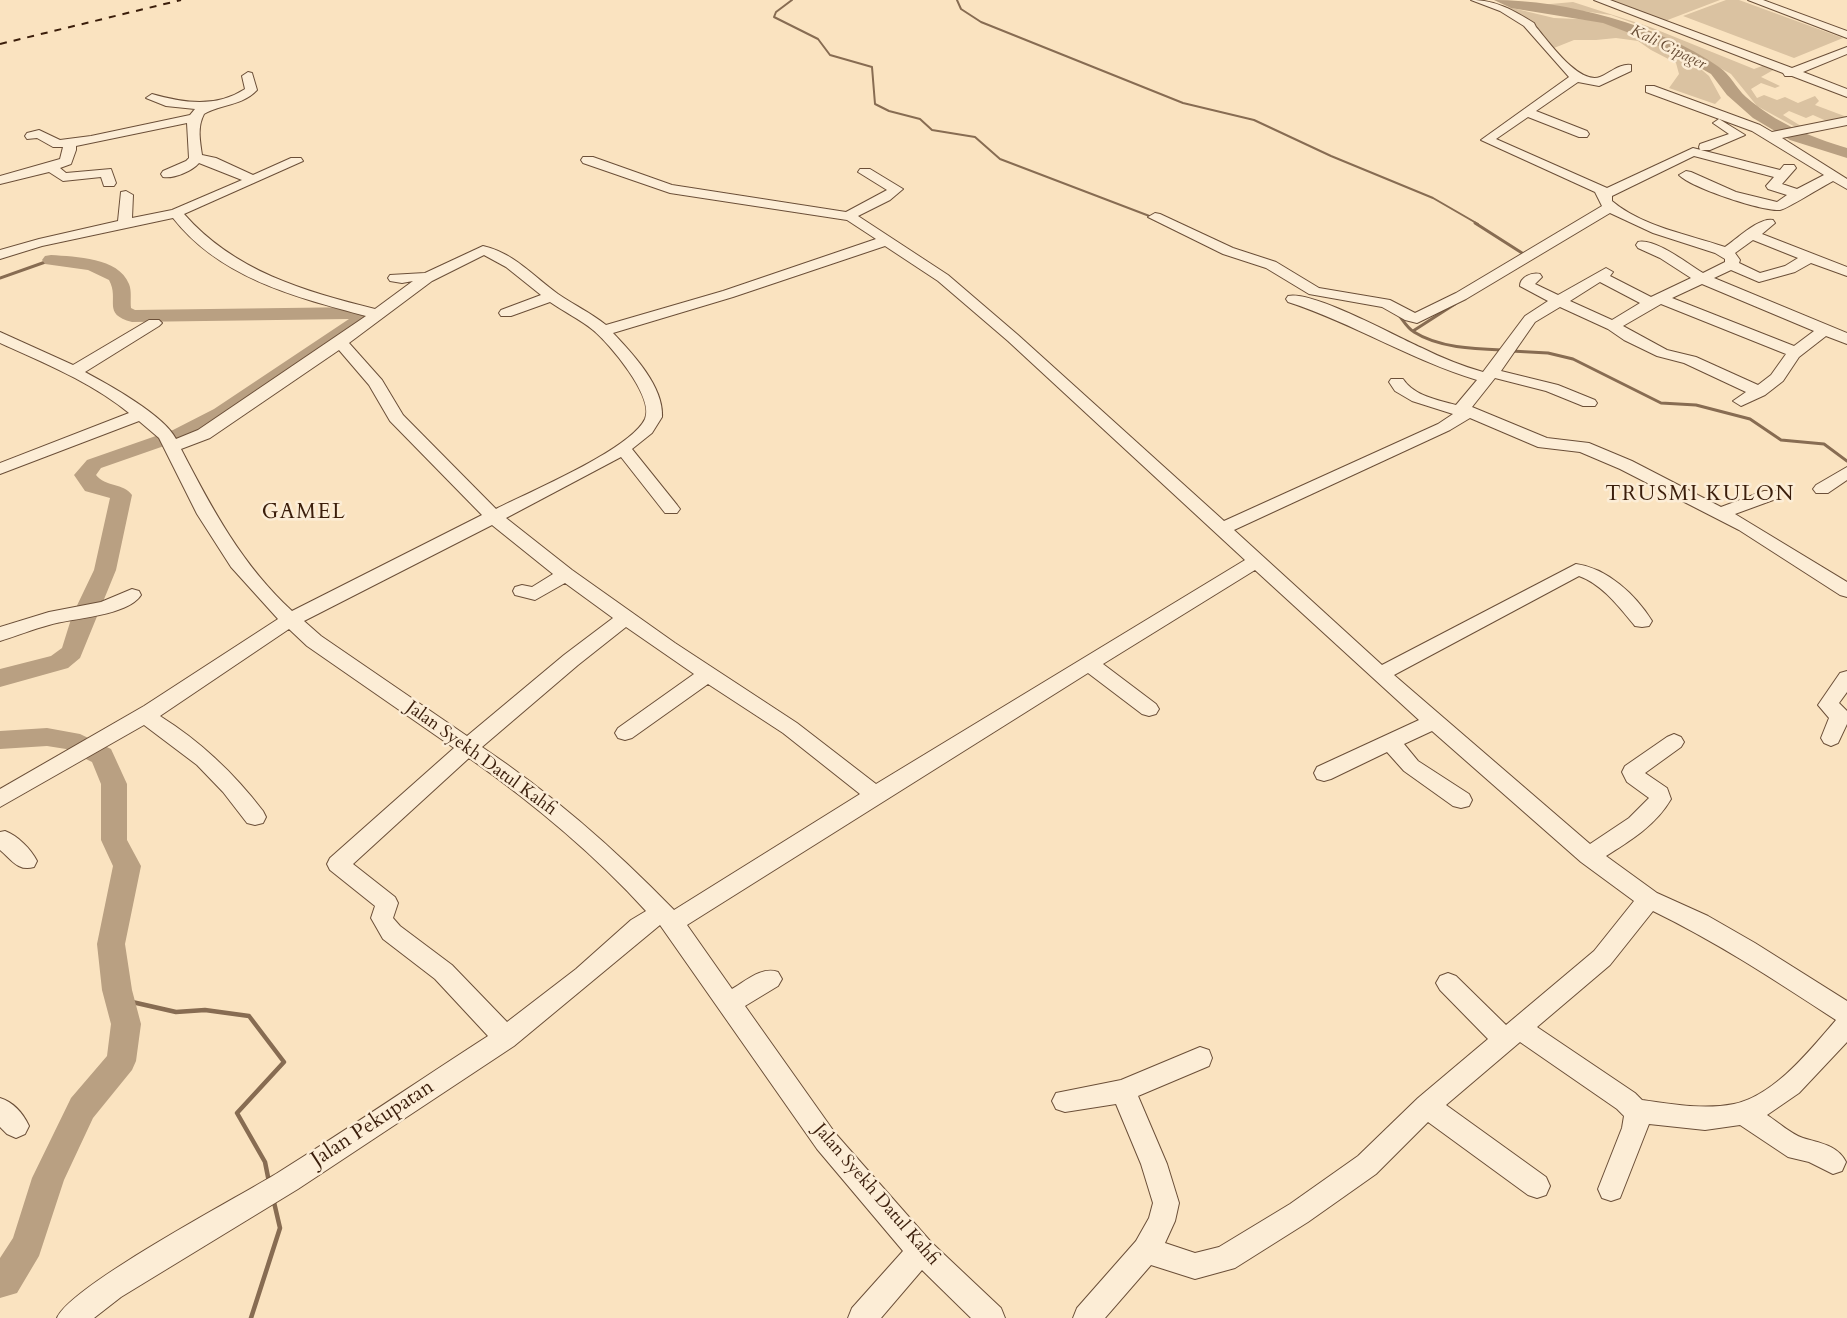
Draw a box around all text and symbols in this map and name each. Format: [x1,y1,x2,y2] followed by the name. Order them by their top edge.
[1627,22,1709,74] water label: Kali Cipager
[1605,482,1795,508] district label: TRUSMI KULON
[262,500,346,526] district label: GAMEL
[401,697,561,821] street label: Jalan Syekh Datul Kahfi
[307,1075,439,1173] street label: Jalan Pekupatan
[809,1120,943,1270] street label: Jalan Syekh Datul Kahfi

